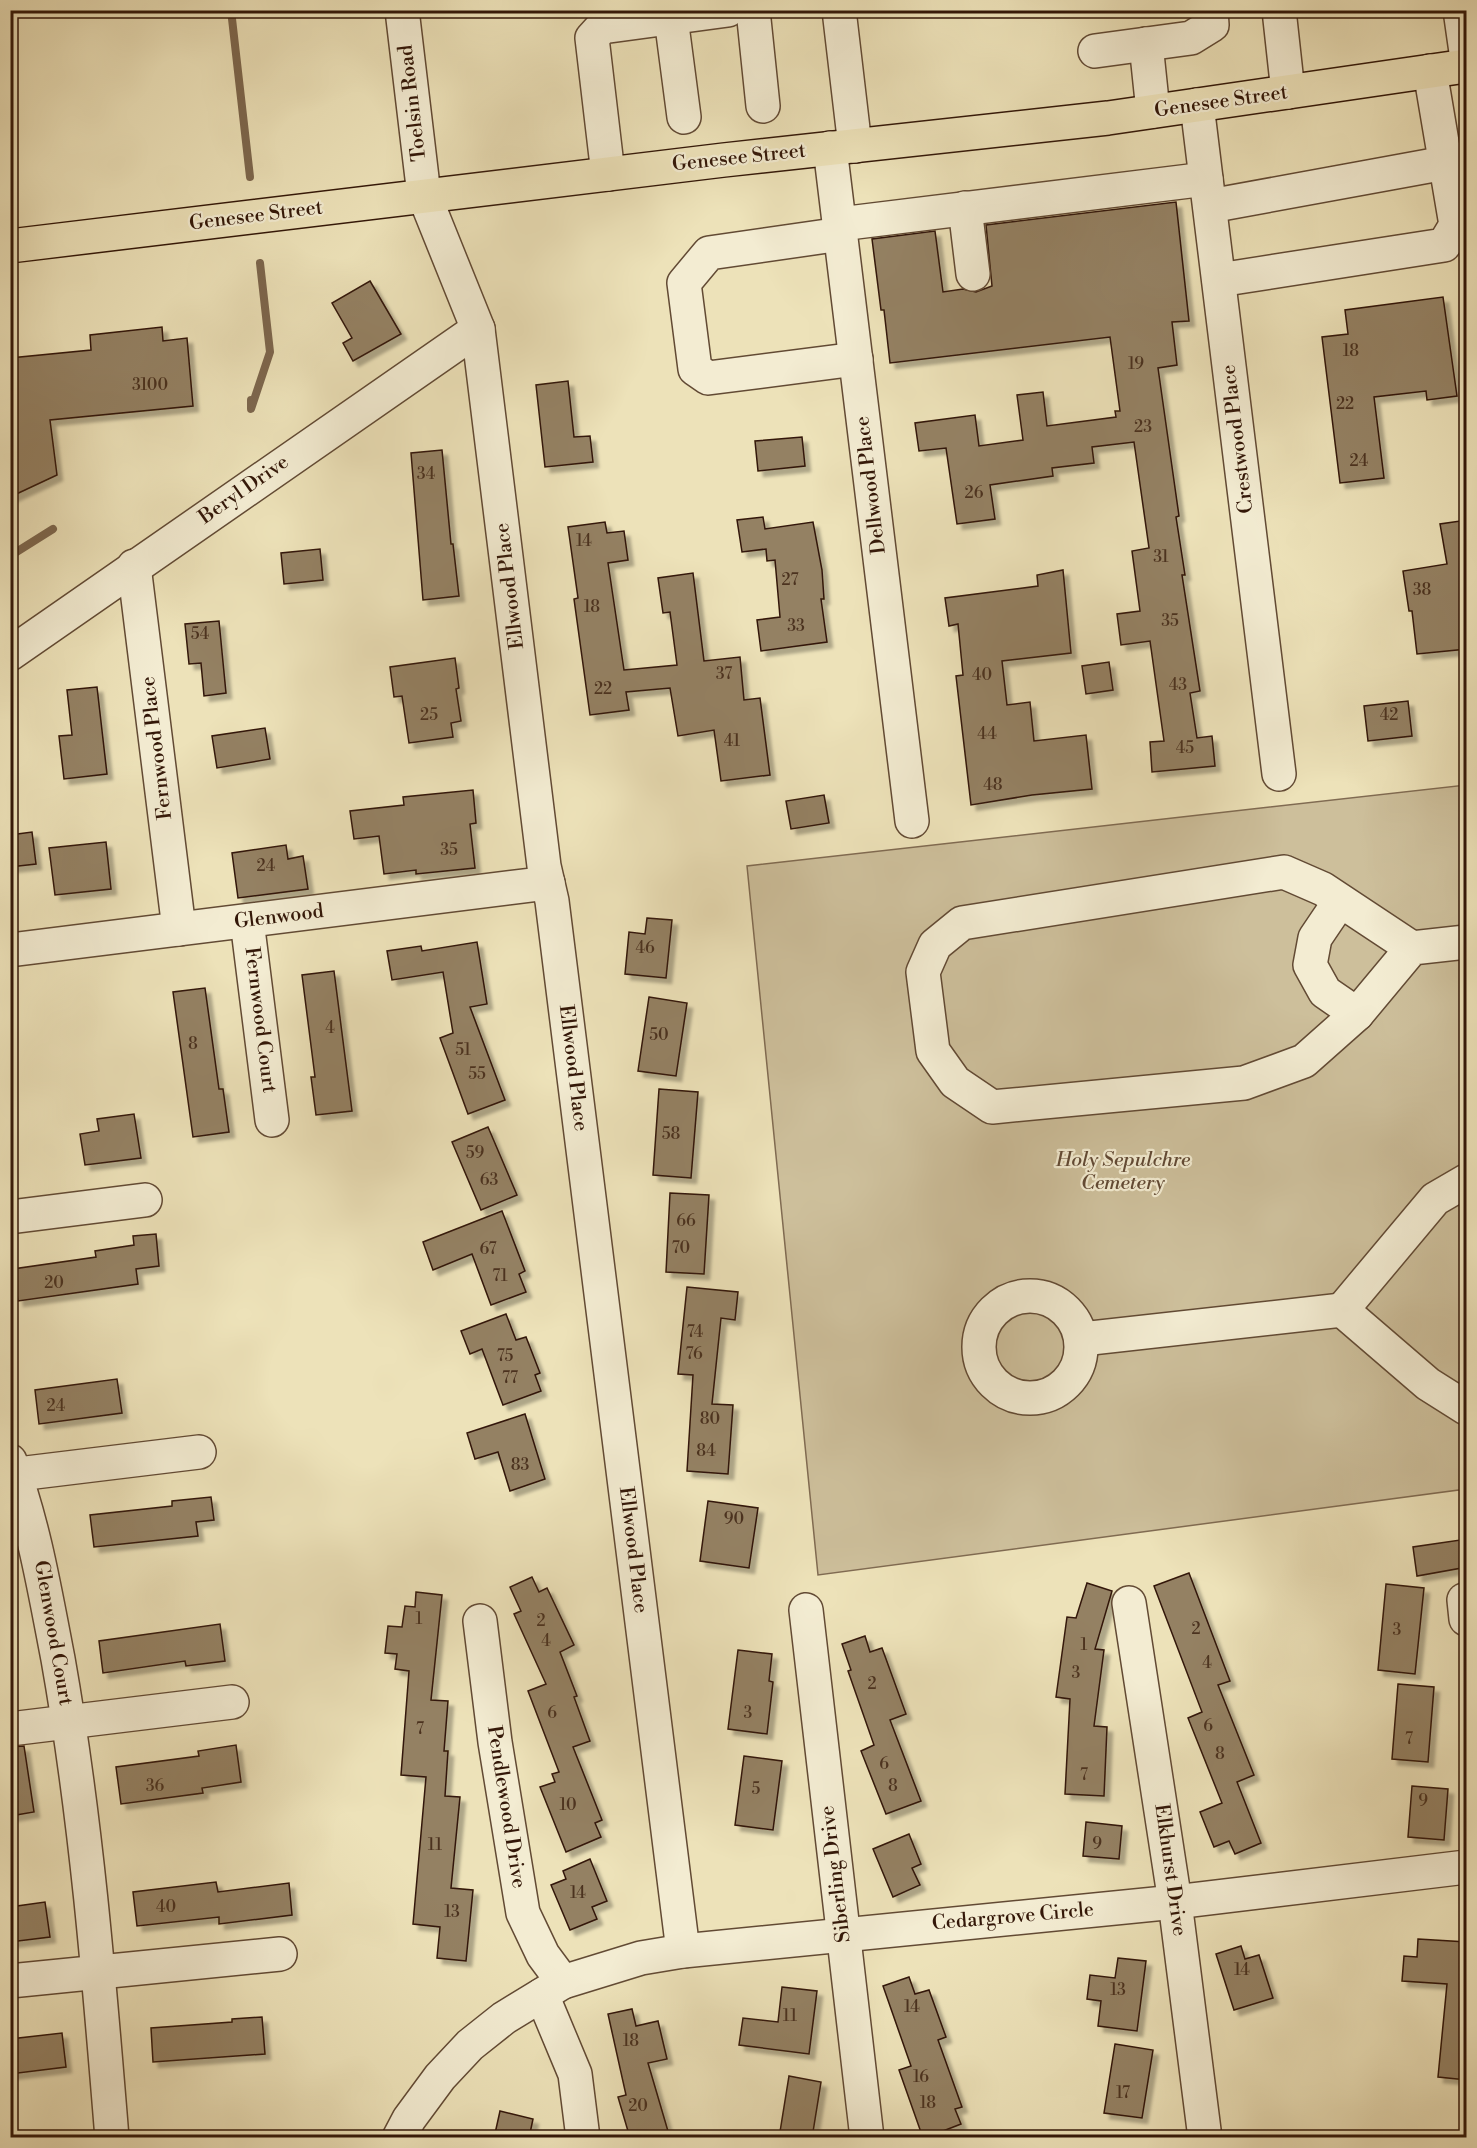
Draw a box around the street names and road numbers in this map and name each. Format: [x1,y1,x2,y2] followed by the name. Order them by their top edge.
[393,43,433,163] street label: Toelsin Road
[1153,80,1289,124] street label: Genesee Street
[671,139,807,177] street label: Genesee Street
[188,195,324,237] street label: Genesee Street
[1216,363,1260,515] street label: Crestwood Place
[850,415,892,555] street label: Dellwood Place
[193,450,294,531] street label: Beryl Drive
[490,521,530,651] street label: Ellwood Place
[136,675,178,821] street label: Fernwood Place
[233,899,326,935] street label: Glenwood
[239,946,281,1094] street label: Fernwood Court
[553,1003,593,1133] street label: Ellwood Place
[613,1485,653,1615] street label: Ellwood Place
[28,1559,78,1707] street label: Glenwood Court
[481,1724,531,1890] street label: Pendlewood Drive
[1148,1802,1192,1938] street label: Elkhurst Drive
[815,1804,857,1944] street label: Siberling Drive
[931,1897,1095,1937] street label: Cedargrove Circle

